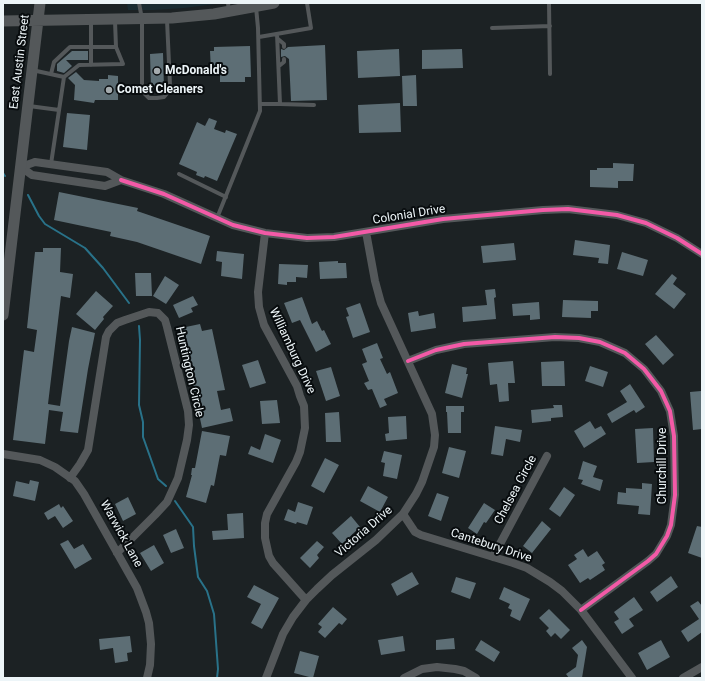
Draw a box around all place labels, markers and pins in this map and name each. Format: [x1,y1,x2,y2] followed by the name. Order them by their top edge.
[165,64,227,78] place label: McDonald's
[152,66,162,76] marker: McDonald's
[117,83,203,97] place label: Comet Cleaners
[104,85,114,95] marker: Comet Cleaners

